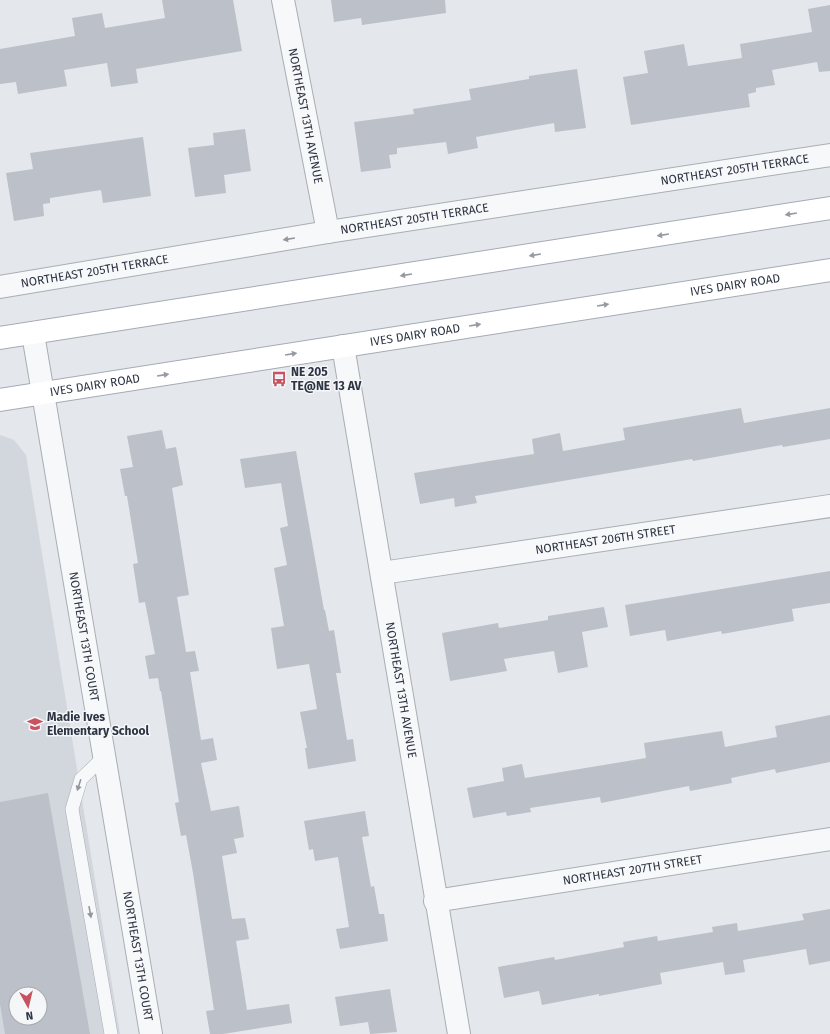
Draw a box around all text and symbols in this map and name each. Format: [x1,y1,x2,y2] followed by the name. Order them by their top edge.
[285,47,325,185] street label: NORTHEAST 13TH AVENUE
[660,151,810,188] street label: NORTHEAST 205TH TERRACE
[339,200,490,237] street label: NORTHEAST 205TH TERRACE
[785,211,798,217] one-way arrow
[657,232,669,238] one-way arrow
[283,236,296,242] one-way arrow
[20,252,170,290] street label: NORTHEAST 205TH TERRACE
[529,252,541,258] one-way arrow
[689,271,781,299] street label: IVES DAIRY ROAD
[400,272,412,278] one-way arrow
[597,302,610,308] one-way arrow
[369,321,461,349] street label: IVES DAIRY ROAD
[469,322,481,328] one-way arrow
[285,351,297,357] one-way arrow
[291,365,363,393] place label: NE 205 TE@NE 13 AV
[270,370,288,388] bus stop icon: NE 205 TE@NE 13 AV
[49,371,141,399] street label: IVES DAIRY ROAD
[157,372,169,378] one-way arrow
[534,522,677,557] street label: NORTHEAST 206TH STREET
[66,571,102,703] street label: NORTHEAST 13TH COURT
[383,621,419,759] street label: NORTHEAST 13TH AVENUE
[47,710,150,738] place label: Madie Ives Elementary School
[26,715,44,733] school or university icon: Madie Ives Elementary School
[76,779,82,791] one-way arrow
[562,852,704,888] street label: NORTHEAST 207TH STREET
[120,890,156,1023] street label: NORTHEAST 13TH COURT
[87,906,93,918] one-way arrow
[8,986,48,1026] north arrow
[25,1008,34,1022] text: N

